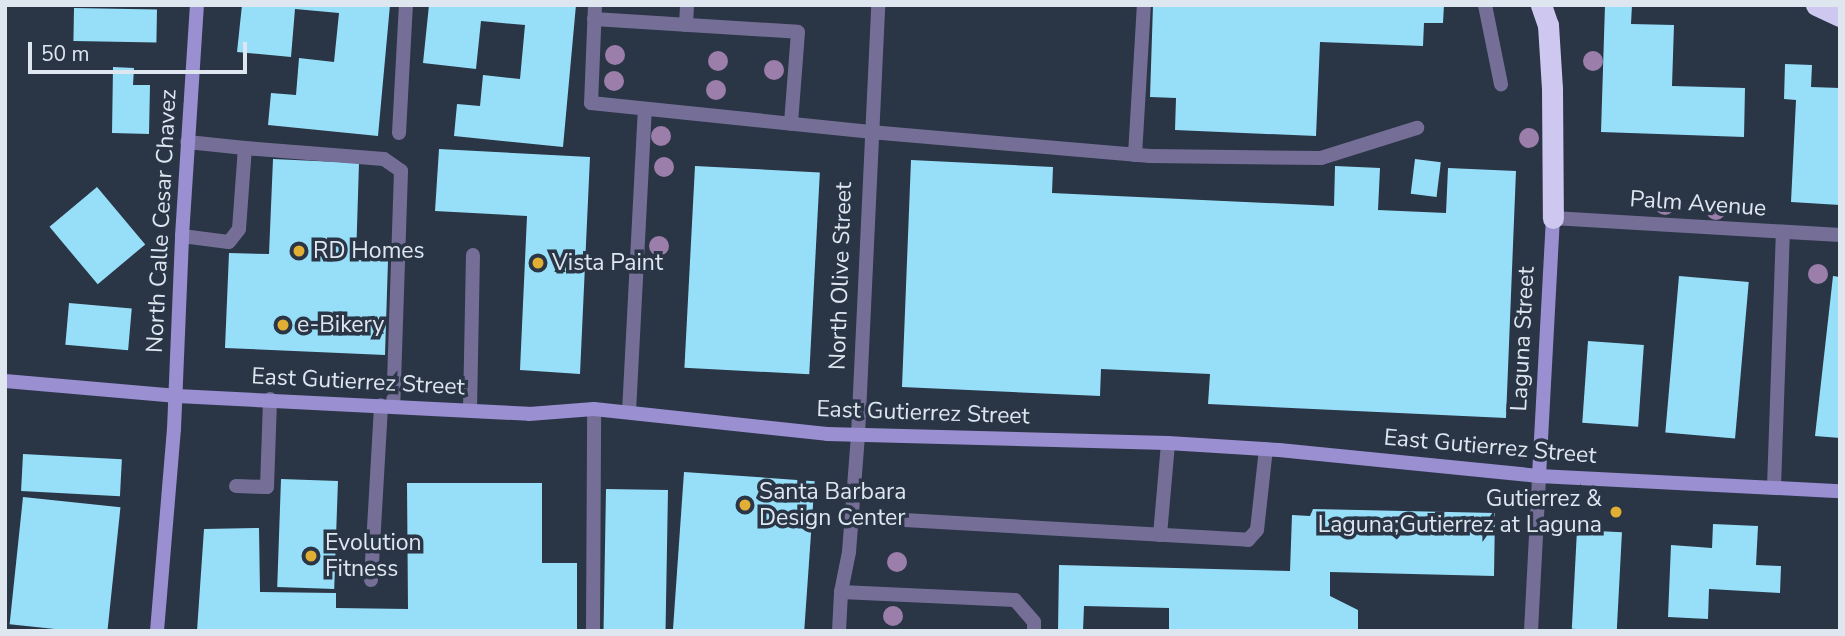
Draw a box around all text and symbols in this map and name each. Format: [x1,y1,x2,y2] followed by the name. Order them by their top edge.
[32,28,250,72] scale bar
[41,40,90,68] text: 50 m
[141,88,183,354] street label: North Calle Cesar Chavez
[824,182,858,370] street label: North Olive Street
[1629,185,1767,223] street label: Palm Avenue
[313,237,425,265] place label: RD Homes
[291,243,307,259] marker: RD Homes
[552,249,663,277] place label: Vista Paint
[530,255,546,271] marker: Vista Paint
[1505,266,1541,412] street label: Laguna Street
[297,311,384,339] place label: e-Bikery
[275,317,291,333] marker: e-Bikery
[251,363,465,401] street label: East Gutierrez Street
[816,395,1030,431] street label: East Gutierrez Street
[1383,424,1597,470] street label: East Gutierrez Street
[759,478,906,532] place label: Santa Barbara Design Center
[1318,485,1602,539] place label: Gutierrez & Laguna;Gutierrez at Laguna
[737,497,753,513] marker: Santa Barbara Design Center
[1608,504,1624,520] marker: Gutierrez & Laguna;Gutierrez at Laguna
[325,529,422,583] place label: Evolution Fitness
[303,548,319,564] marker: Evolution Fitness

